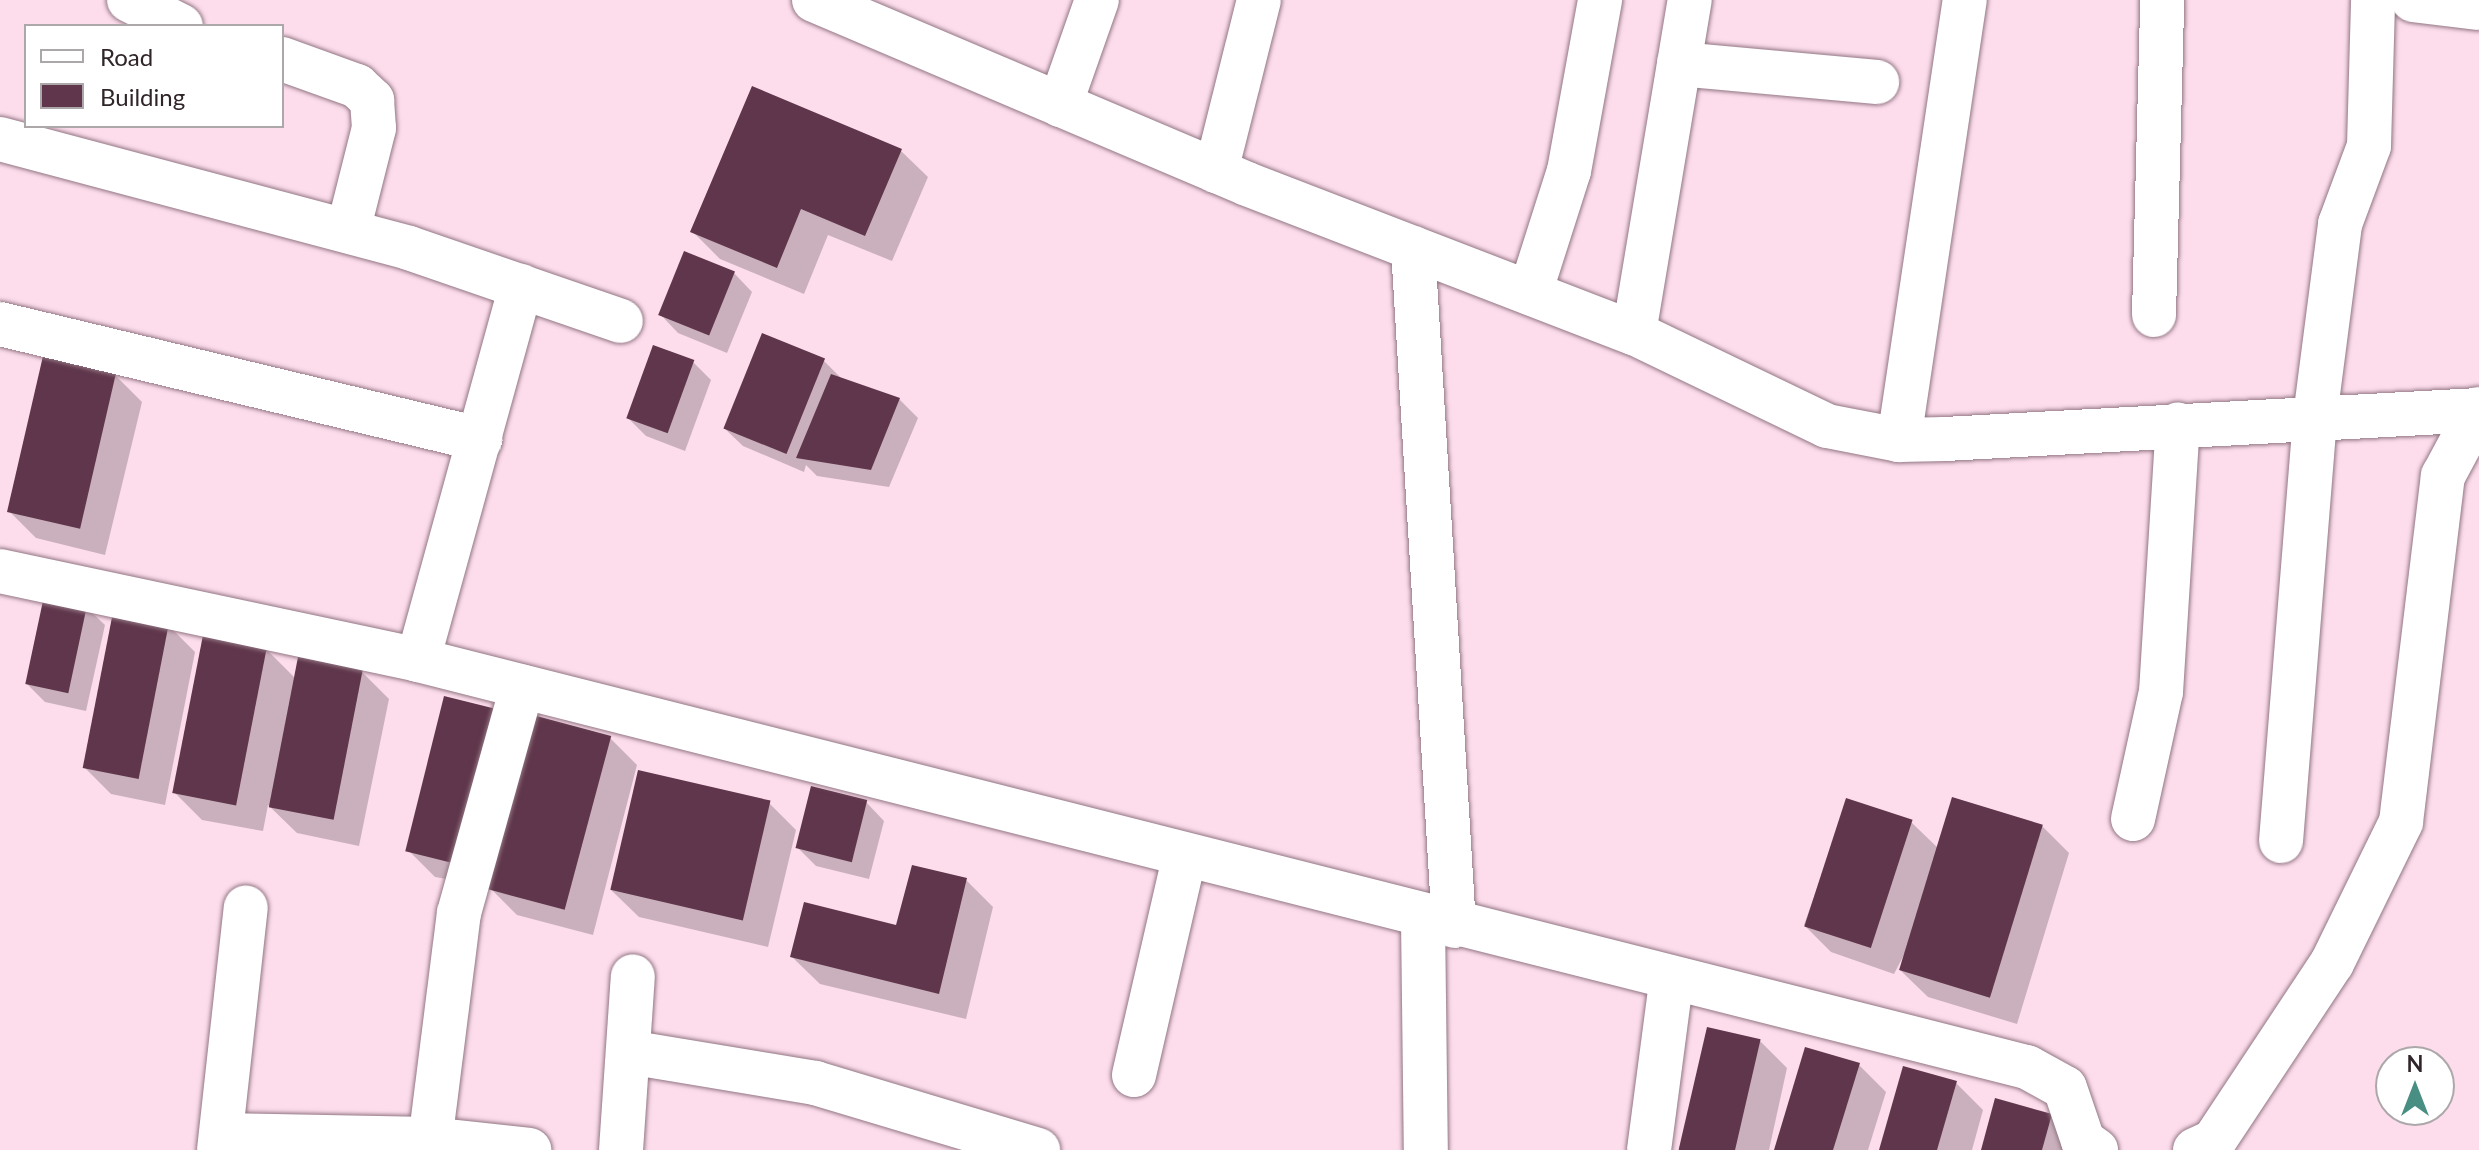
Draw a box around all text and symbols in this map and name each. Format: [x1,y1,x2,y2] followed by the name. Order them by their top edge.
[24,24,284,128] legend
[100,42,153,71] text: Road
[100,82,185,111] text: Building
[2375,1046,2455,1126] north arrow
[2407,1050,2423,1077] text: N

